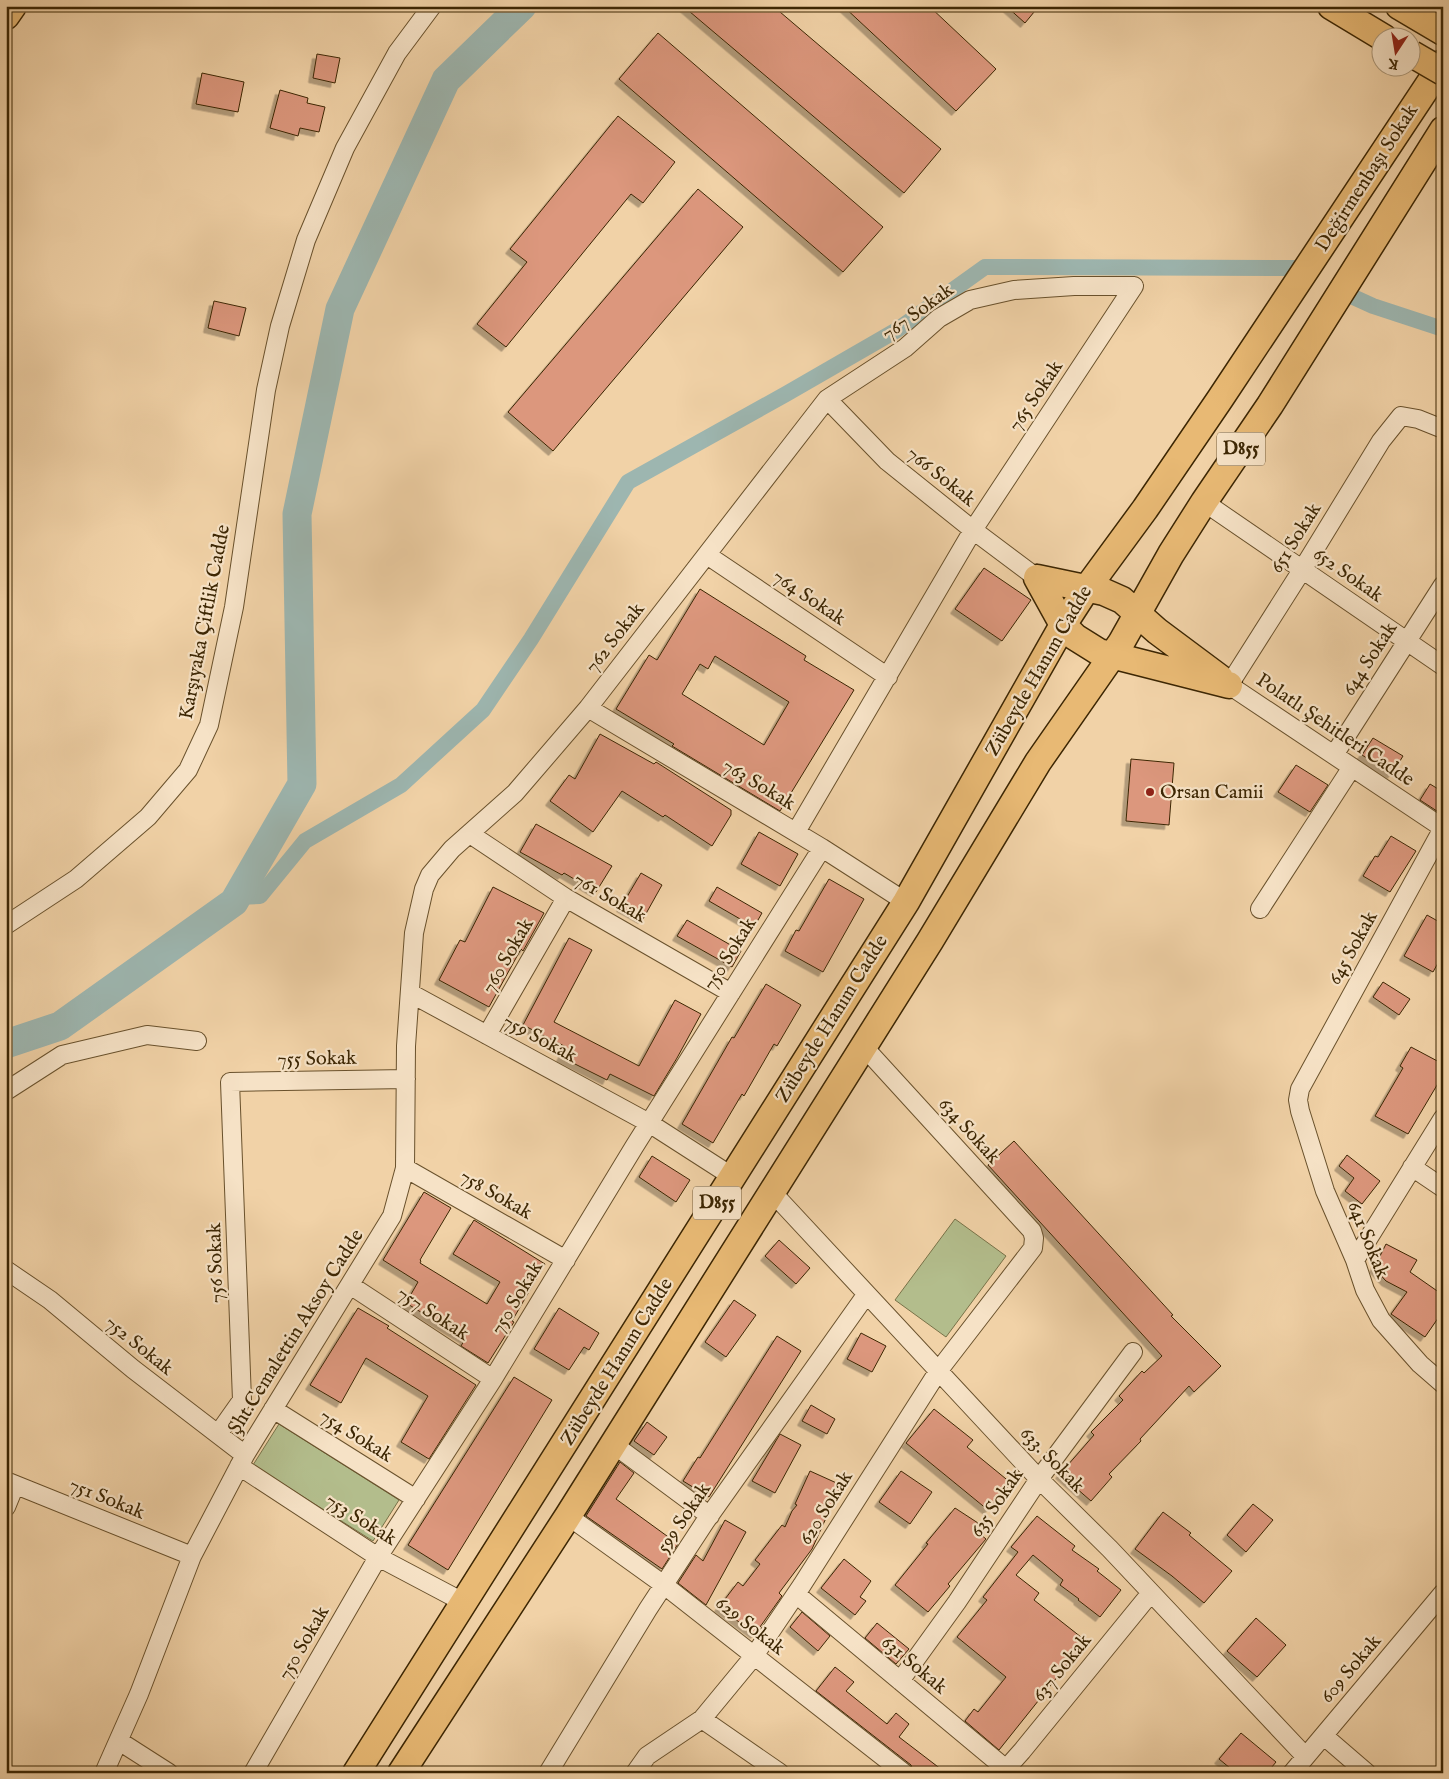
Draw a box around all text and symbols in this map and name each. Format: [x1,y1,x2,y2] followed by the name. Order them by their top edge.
[1372,28,1422,78] north arrow
[1386,54,1400,74] text: K
[1310,99,1424,257] street label: Değirmenbaşı Sokak
[877,277,959,346] street label: 767 Sokak
[1003,355,1069,436] street label: 765 Sokak
[1217,432,1265,466] road number: D855
[901,442,981,513] street label: 766 Sokak
[1265,498,1328,578] street label: 651 Sokak
[174,522,236,722] street label: Karşıyaka Çiftlik Cadde
[1308,542,1388,608] street label: 652 Sokak
[768,564,851,632] street label: 764 Sokak
[980,581,1098,761] street label: Zübeyde Hanım Cadde
[580,598,650,678] street label: 762 Sokak
[1337,617,1403,701] street label: 644 Sokak
[1251,668,1419,792] street label: Polatlı Şehitleri Cadde
[718,754,800,817] street label: 763 Sokak
[1160,780,1264,805] place label: Orsan Camii
[1144,786,1156,798] marker: Orsan Camii
[569,867,651,929] street label: 761 Sokak
[1322,906,1384,989] street label: 645 Sokak
[698,912,762,995] street label: 750 Sokak
[476,914,540,998] street label: 760 Sokak
[770,931,894,1107] street label: Zübeyde Hanım Cadde
[499,1009,582,1069] street label: 759 Sokak
[277,1046,357,1072] street label: 755 Sokak
[933,1093,1006,1170] street label: 634 Sokak
[455,1164,537,1226] street label: 758 Sokak
[693,1186,741,1220] road number: D855
[1341,1198,1395,1283] street label: 641 Sokak
[202,1222,230,1304] street label: 756 Sokak
[223,1225,369,1439] street label: Şht.Cemalettin Aksoy Cadde
[485,1256,549,1339] street label: 750 Sokak
[555,1274,679,1450] street label: Zübeyde Hanım Cadde
[392,1281,474,1347] street label: 757 Sokak
[100,1311,179,1381] street label: 752 Sokak
[315,1404,398,1468] street label: 754 Sokak
[1014,1421,1090,1499] street label: 633. Sokak
[965,1463,1029,1543] street label: 635 Sokak
[793,1466,859,1550] street label: 620 Sokak
[65,1473,149,1526] street label: 751 Sokak
[651,1478,717,1558] street label: 599 Sokak
[321,1488,402,1552] street label: 753 Sokak
[710,1591,790,1661] street label: 629 Sokak
[273,1601,335,1685] street label: 750 Sokak
[1027,1629,1097,1707] street label: 637 Sokak
[1315,1629,1387,1709] street label: 609 Sokak
[876,1630,952,1700] street label: 631 Sokak

